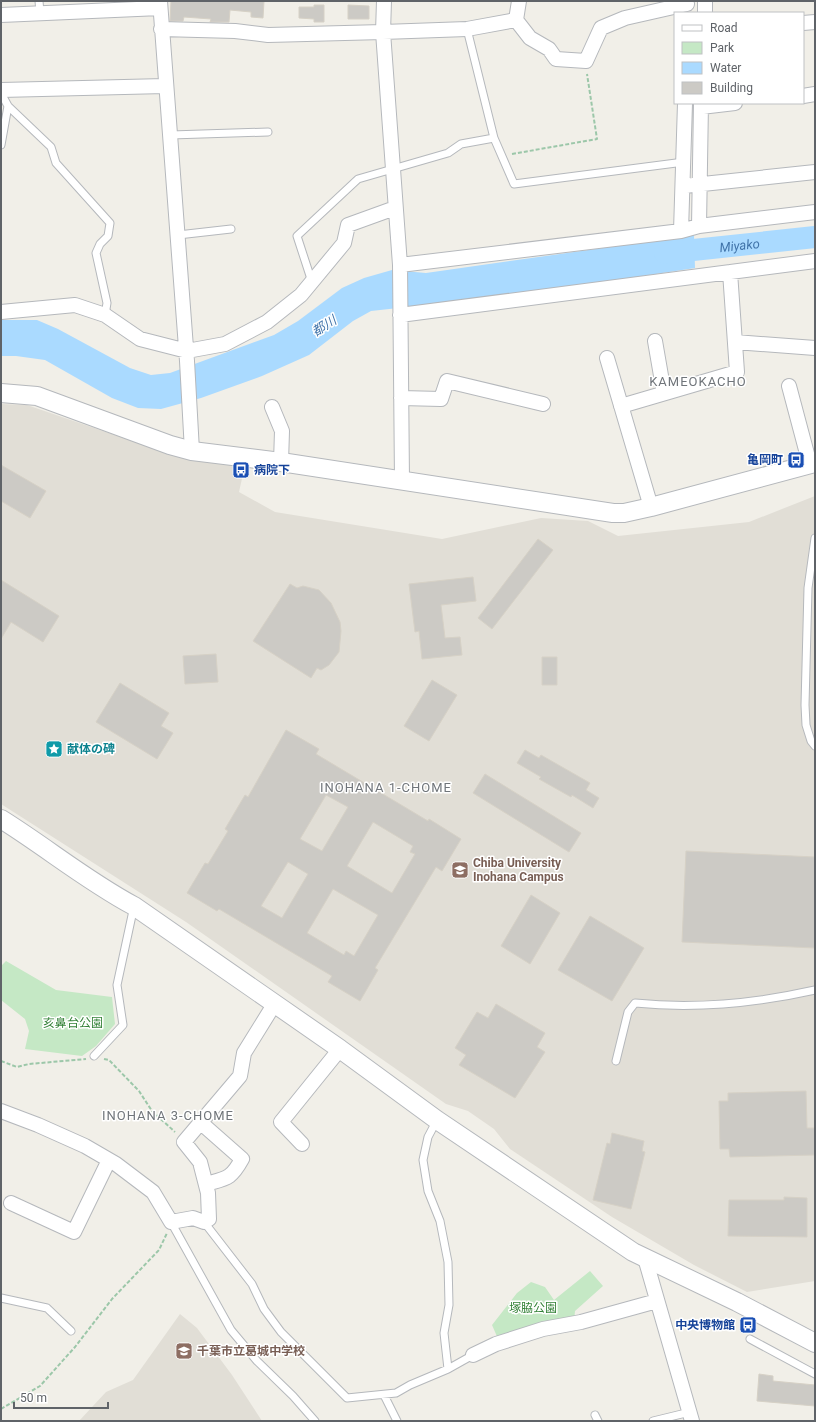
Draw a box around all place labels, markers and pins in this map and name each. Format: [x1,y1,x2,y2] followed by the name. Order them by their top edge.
[786,450,806,470] bus stop icon: 亀岡町
[747,453,783,467] place label: 亀岡町
[231,460,251,480] bus stop icon: 病院下
[254,463,290,477] place label: 病院下
[44,739,64,759] place icon: 献体の碑
[67,742,115,756] place label: 献体の碑
[473,856,564,884] place label: Chiba University Inohana Campus
[450,860,470,880] school or university icon: Chiba University Inohana Campus
[738,1315,758,1335] bus stop icon: 中央博物館
[675,1318,735,1332] place label: 中央博物館
[174,1341,194,1361] school or university icon: 千葉市立葛城中学校
[197,1344,305,1358] place label: 千葉市立葛城中学校

